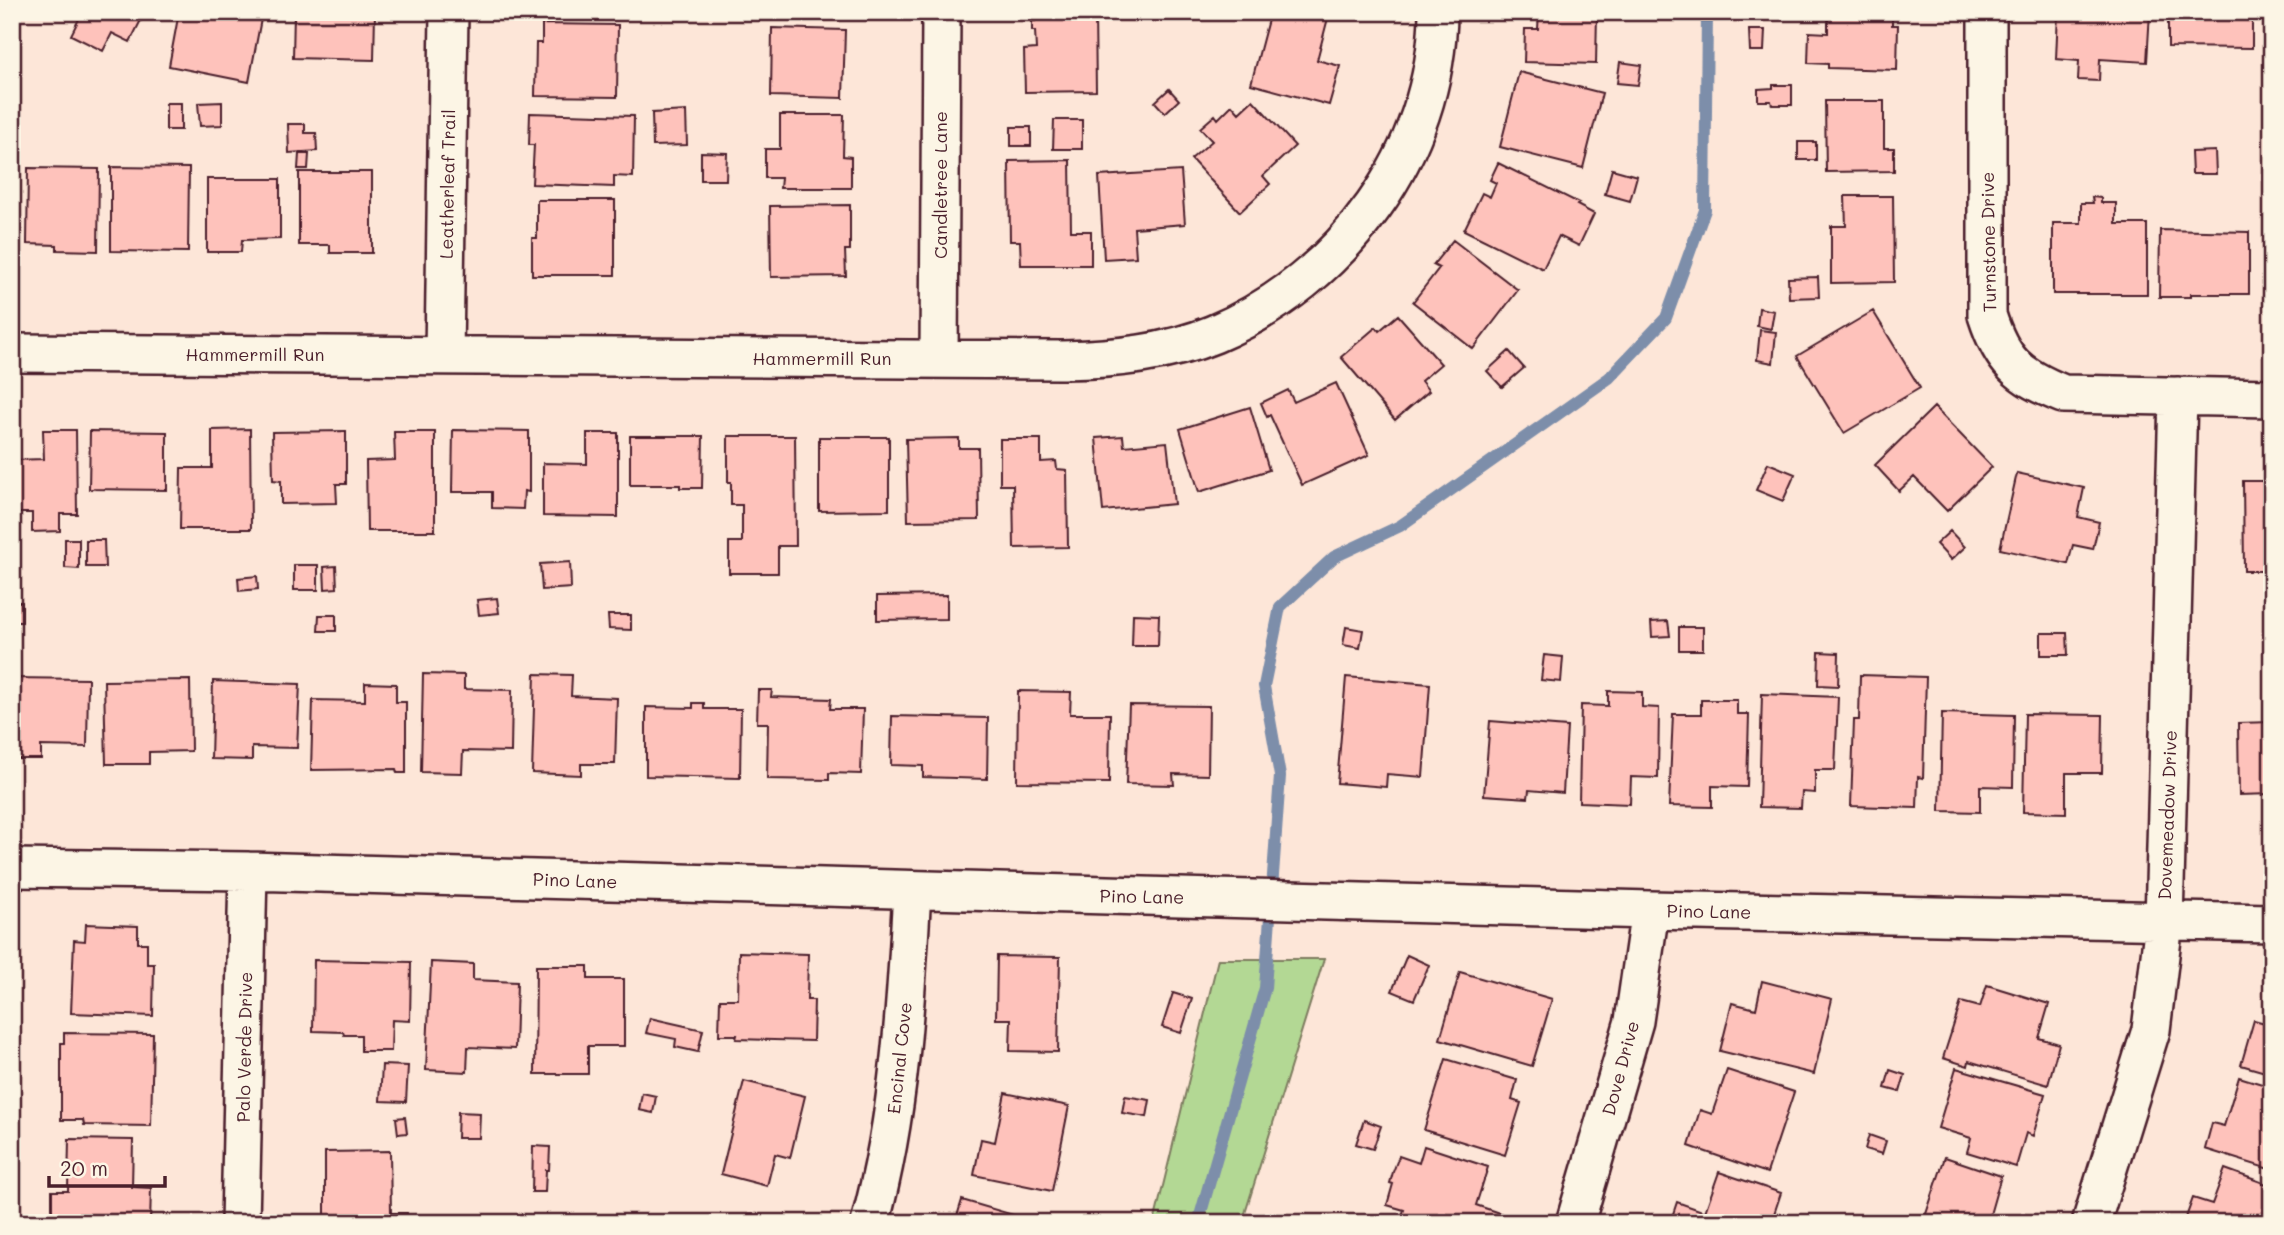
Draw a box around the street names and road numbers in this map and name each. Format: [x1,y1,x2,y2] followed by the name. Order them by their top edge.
[434,109,460,259] street label: Leatherleaf Trail
[928,111,952,259] street label: Candletree Lane
[1975,171,2001,313] street label: Turnstone Drive
[186,342,324,366] street label: Hammermill Run
[753,346,891,370] street label: Hammermill Run
[2152,730,2182,900] street label: Dovemeadow Drive
[532,867,618,893] street label: Pino Lane
[1099,883,1185,909] street label: Pino Lane
[1666,898,1752,924] street label: Pino Lane
[231,971,257,1123] street label: Palo Verde Drive
[881,1001,917,1115] street label: Encinal Cove
[1596,1018,1644,1118] street label: Dove Drive

